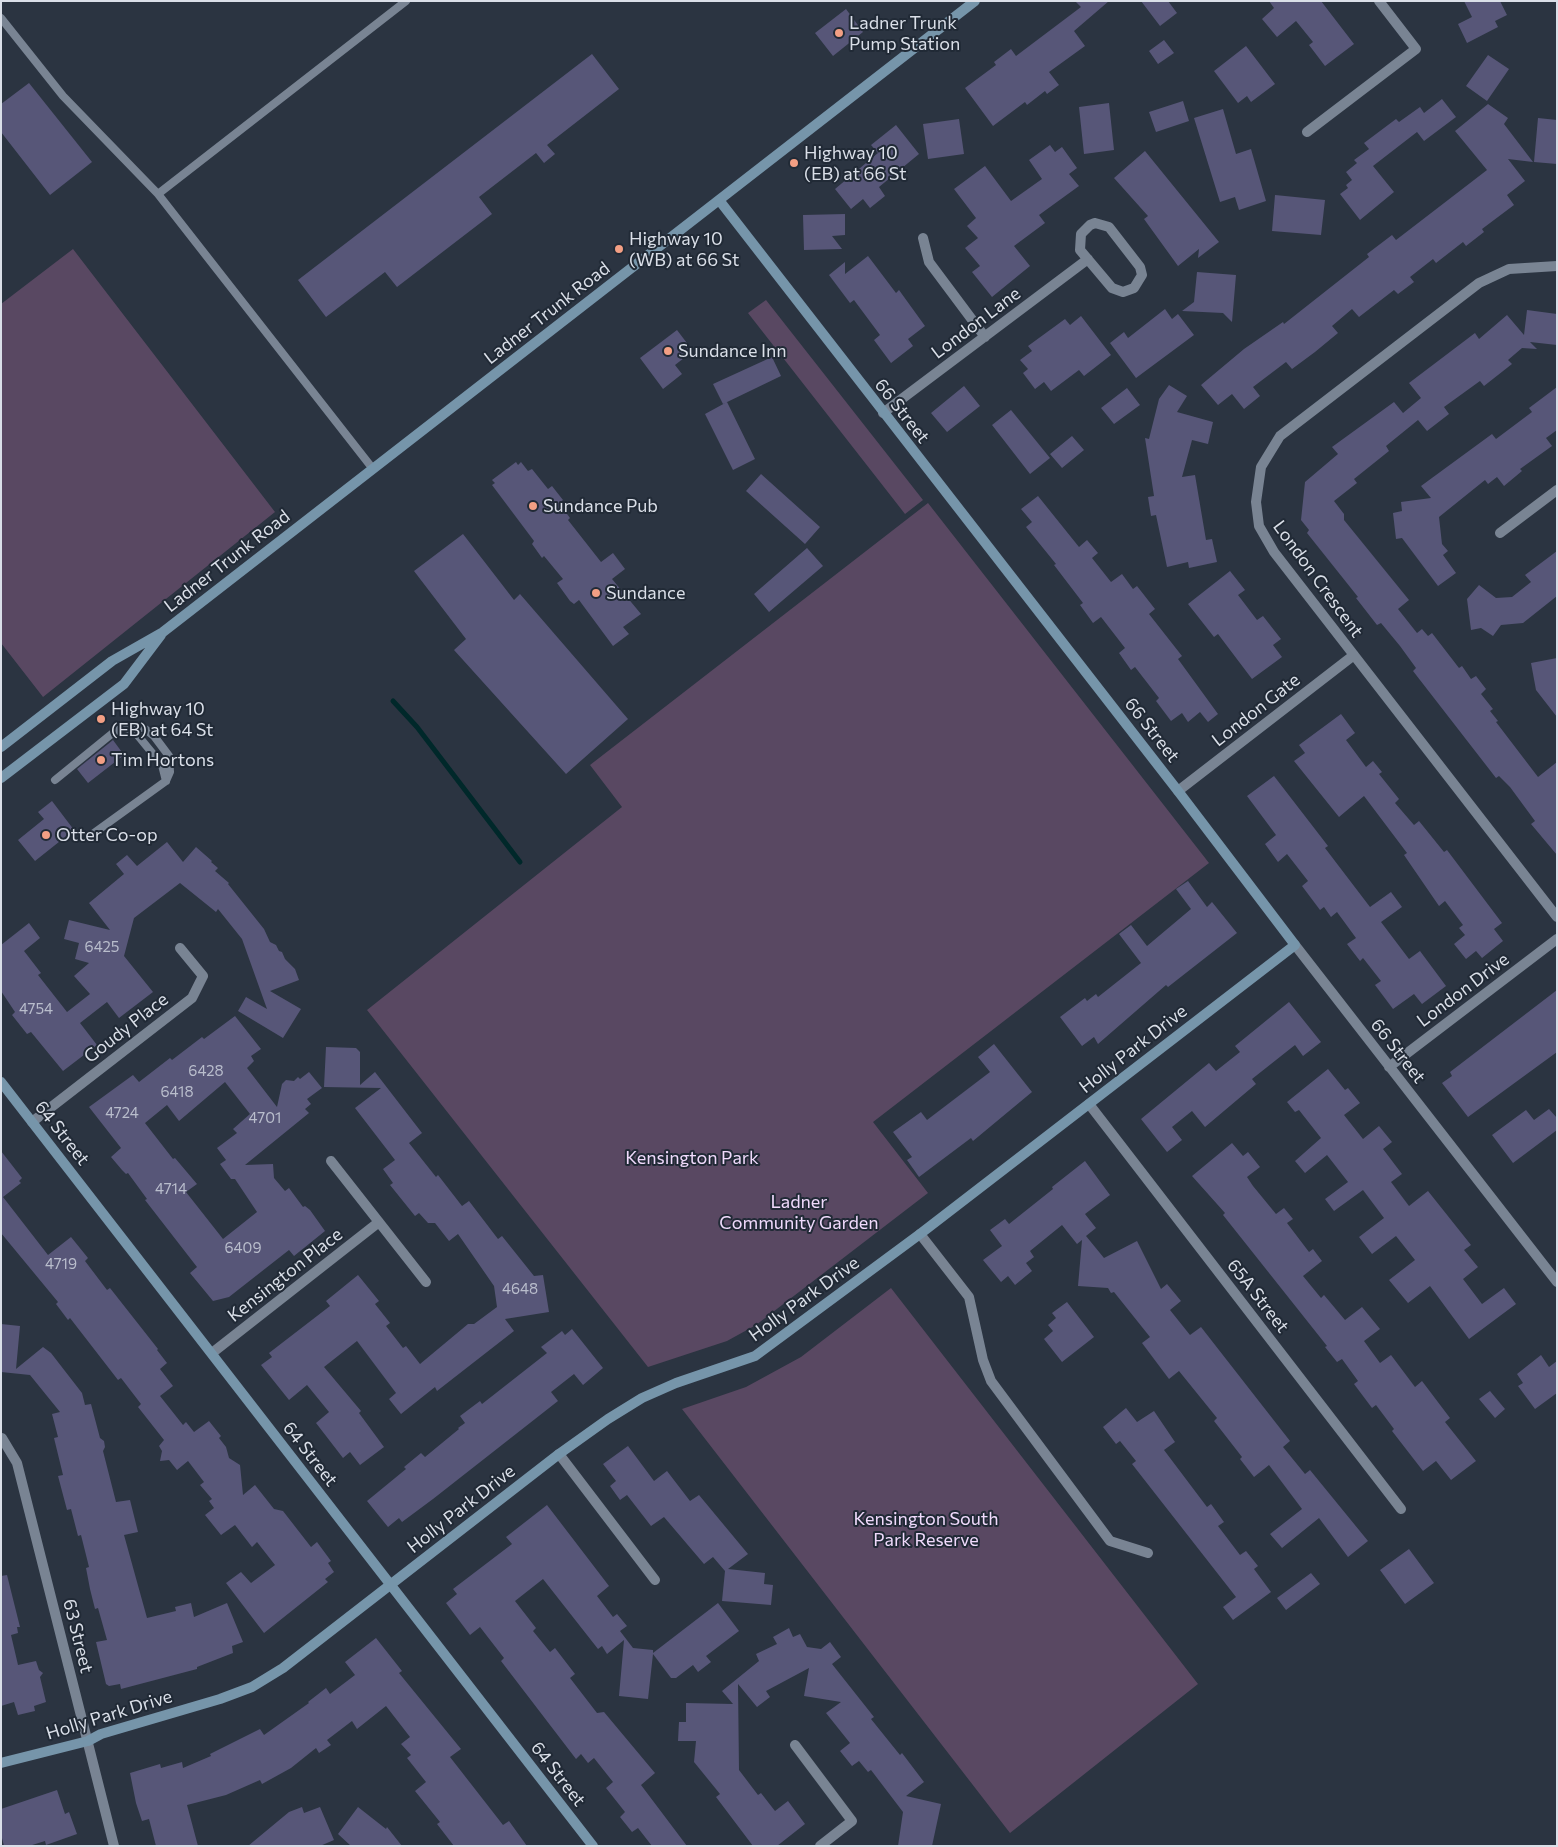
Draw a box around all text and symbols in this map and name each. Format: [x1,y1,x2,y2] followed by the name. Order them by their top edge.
[849,12,960,54] place label: Ladner Trunk Pump Station
[833,27,845,39] marker: Ladner Trunk Pump Station
[804,142,907,184] place label: Highway 10 (EB) at 66 St
[788,157,800,169] marker: Highway 10 (EB) at 66 St
[629,228,739,270] place label: Highway 10 (WB) at 66 St
[613,243,625,255] marker: Highway 10 (WB) at 66 St
[480,257,614,369] street label: Ladner Trunk Road
[927,283,1025,363] street label: London Lane
[678,340,787,362] place label: Sundance Inn
[662,345,674,357] marker: Sundance Inn
[870,374,934,448] street label: 66 Street
[543,495,658,517] place label: Sundance Pub
[527,500,539,512] marker: Sundance Pub
[160,505,294,617] street label: Ladner Trunk Road
[1268,516,1368,642] street label: London Crescent
[606,582,685,604] place label: Sundance
[590,587,602,599] marker: Sundance
[1208,669,1304,751] street label: London Gate
[1120,693,1184,767] street label: 66 Street
[111,698,213,741] place label: Highway 10 (EB) at 64 St
[95,713,107,725] marker: Highway 10 (EB) at 64 St
[111,749,214,771] place label: Tim Hortons
[95,754,107,766] marker: Tim Hortons
[56,824,158,846] place label: Otter Co-op
[40,829,52,841] marker: Otter Co-op
[85,938,119,956] house number: 6425
[1413,948,1513,1032] street label: London Drive
[80,988,172,1068] street label: Goudy Place
[19,1000,53,1018] house number: 4754
[1075,1000,1191,1098] street label: Holly Park Drive
[1366,1014,1430,1088] street label: 66 Street
[188,1062,224,1080] house number: 6428
[160,1083,194,1101] house number: 6418
[30,1096,94,1170] street label: 64 Street
[105,1104,139,1122] house number: 4724
[249,1109,281,1127] house number: 4701
[625,1147,759,1169] park label: Kensington Park
[155,1180,187,1198] house number: 4714
[719,1191,879,1234] park label: Ladner Community Garden
[223,1224,347,1326] street label: Kensington Place
[225,1239,261,1257] house number: 6409
[745,1252,863,1346] street label: Holly Park Drive
[45,1255,77,1273] house number: 4719
[1223,1255,1293,1337] street label: 65A Street
[502,1280,538,1298] house number: 4648
[278,1417,342,1491] street label: 64 Street
[403,1460,519,1558] street label: Holly Park Drive
[854,1508,998,1550] park label: Kensington South Park Reserve
[58,1597,98,1675] street label: 63 Street
[43,1686,175,1744] street label: Holly Park Drive
[526,1737,590,1811] street label: 64 Street

